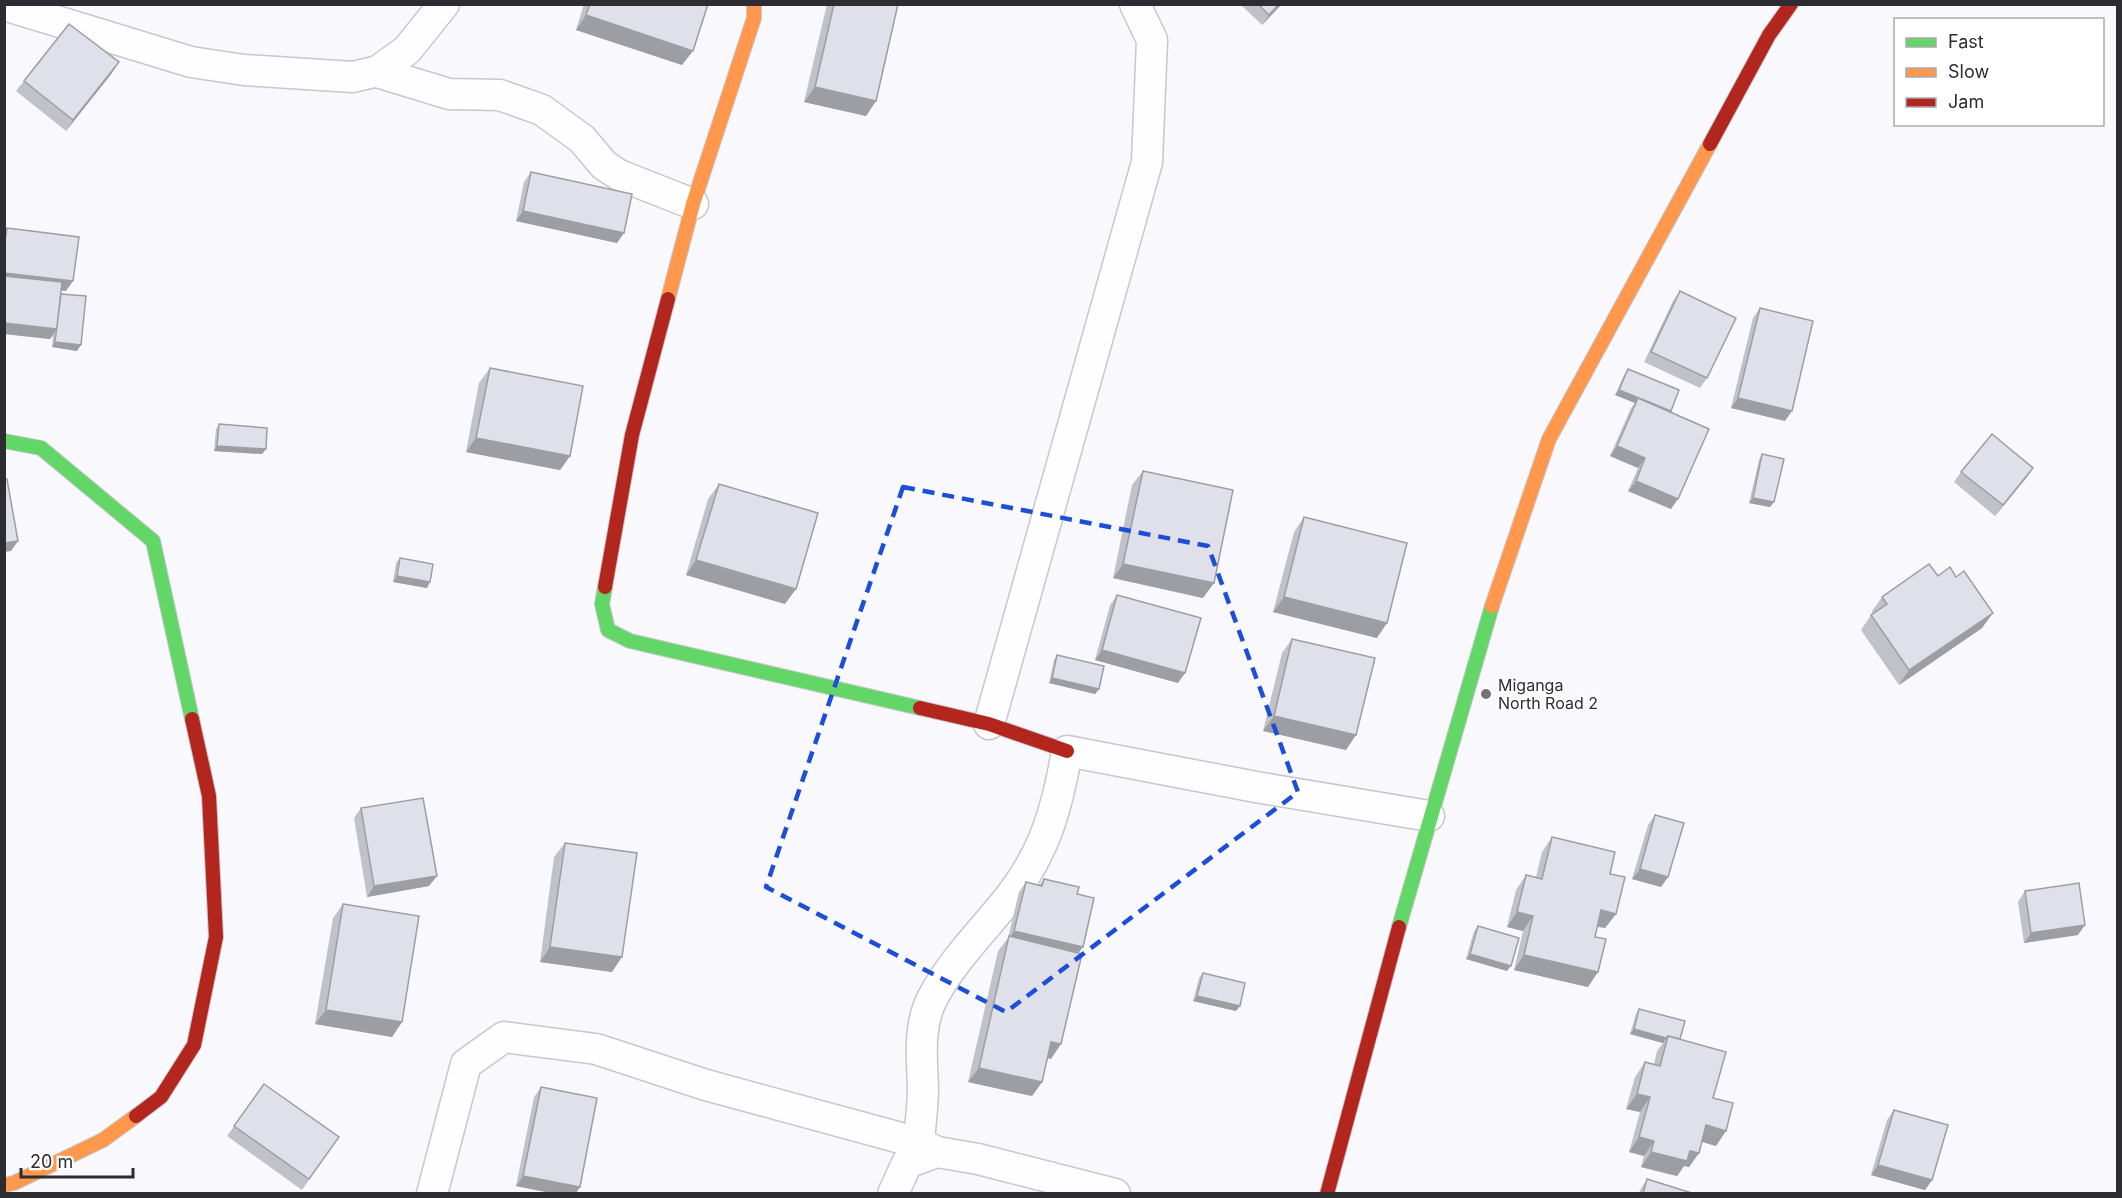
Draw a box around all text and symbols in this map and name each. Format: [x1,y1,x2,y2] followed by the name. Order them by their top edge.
[1894,18,2104,126] legend
[1948,31,1984,52] text: Fast
[1948,61,1989,82] text: Slow
[1948,91,1984,112] text: Jam
[1498,675,1598,713] place label: Miganga North Road 2
[1479,687,1493,701] marker: Miganga North Road 2
[21,1141,134,1179] scale bar
[30,1151,73,1172] text: 20 m

